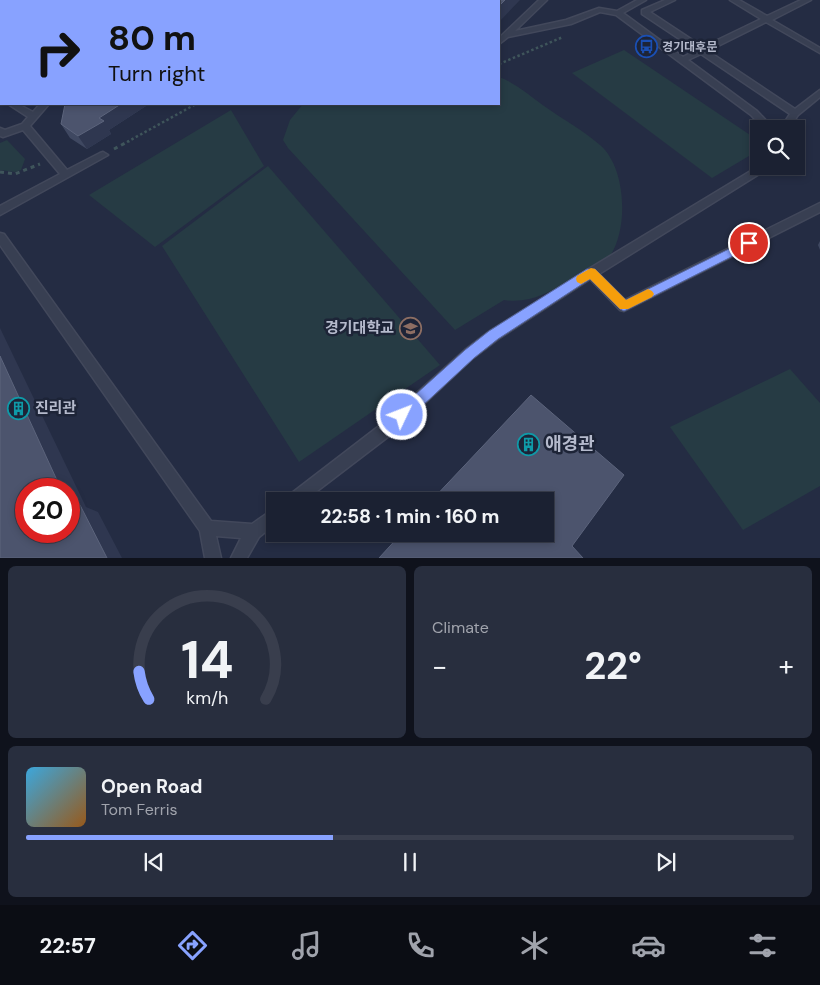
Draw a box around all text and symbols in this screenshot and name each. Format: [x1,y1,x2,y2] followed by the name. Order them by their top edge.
[108,15,196,61] text: 80 m
[25,20,90,85] icon: right
[634,35,658,59] bus stop icon: 경기대후문
[662,39,717,55] place label: 경기대후문
[108,59,205,88] text: Turn right
[750,120,805,175] map controls
[750,120,805,175] button: search
[728,222,770,264] pin
[735,229,763,257] icon: arrive
[398,316,422,340] school or university icon: 경기대학교
[325,318,394,338] place label: 경기대학교
[375,388,427,440] position arrow
[7,396,31,420] building icon: 진리관
[35,398,77,418] place label: 진리관
[517,432,541,456] building icon: 애경관
[545,432,595,456] place label: 애경관
[15,478,80,543] speed limit sign: 20
[321,504,499,529] text: 22:58 · 1 min · 160 m
[432,617,489,638] text: Climate
[181,626,233,694] text: 14
[584,641,642,691] text: 22°
[432,648,447,685] text: −
[779,648,794,685] text: +
[186,686,228,710] text: km/h
[101,774,203,799] text: Open Road
[101,799,178,820] text: Tom Ferris
[140,848,168,876] icon: previous
[396,848,424,876] icon: pause
[652,848,680,876] icon: next
[175,928,210,963] icon: directions
[289,928,324,963] icon: music
[403,928,438,963] icon: phone
[517,928,552,963] icon: climate
[631,928,666,963] icon: car
[745,928,780,963] icon: filters
[40,931,96,960] text: 22:57

